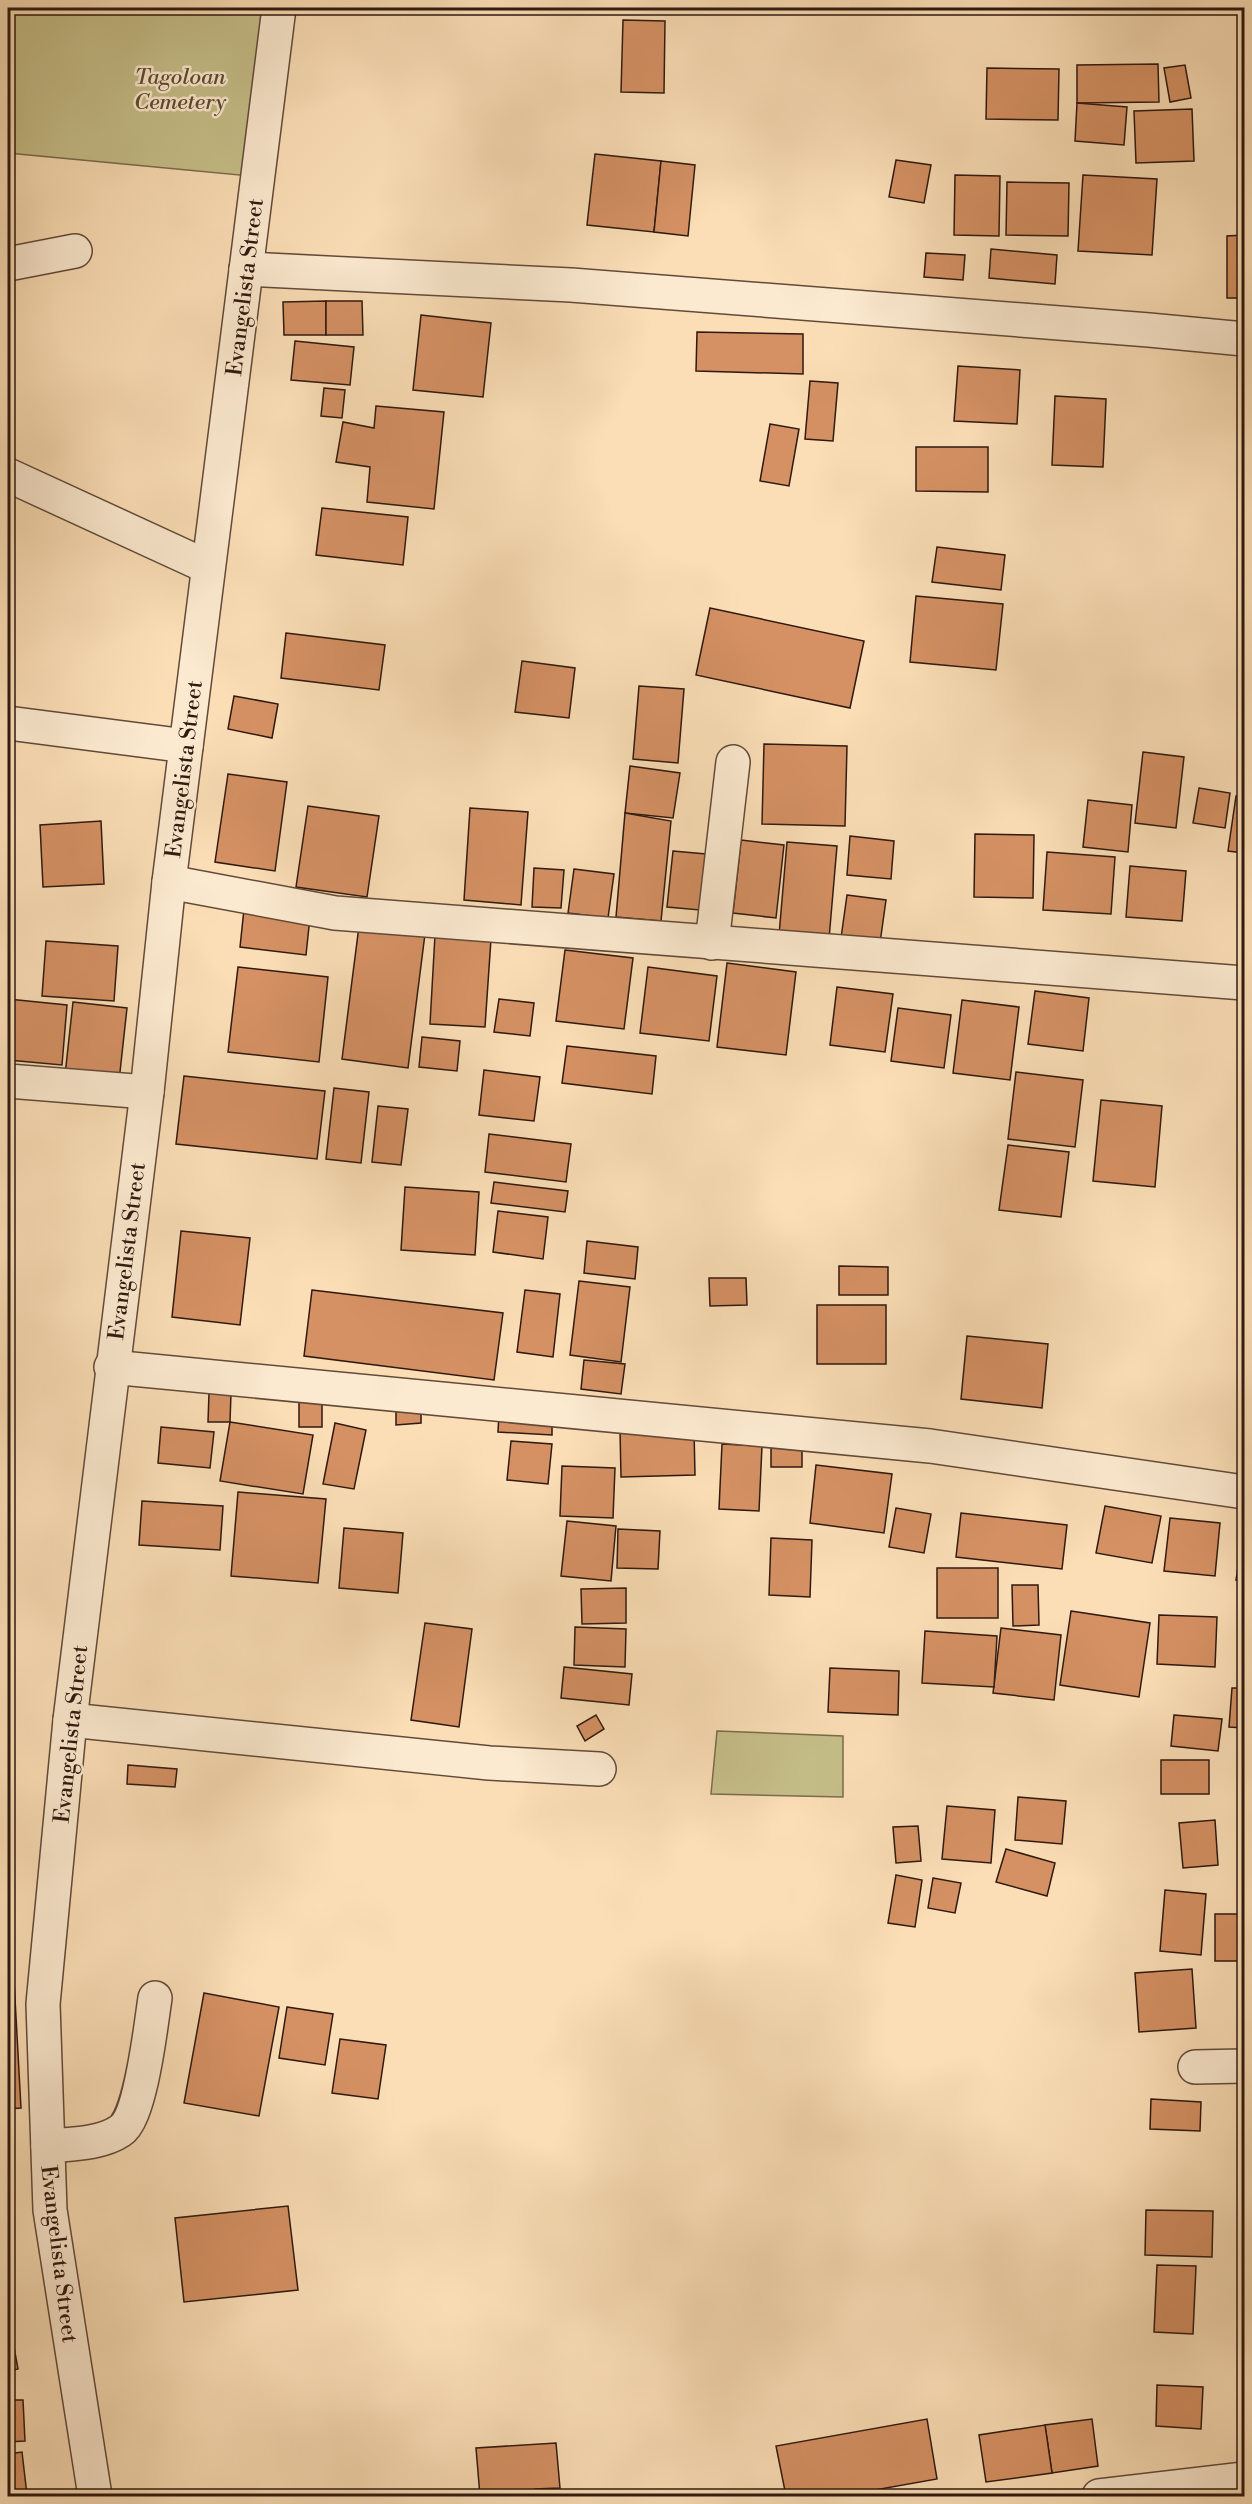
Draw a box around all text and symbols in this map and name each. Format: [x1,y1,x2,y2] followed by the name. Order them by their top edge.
[134,64,227,116] park label: Tagoloan Cemetery
[221,197,270,378] street label: Evangelista Street
[160,679,209,860] street label: Evangelista Street
[103,1161,152,1342] street label: Evangelista Street
[49,1644,94,1825] street label: Evangelista Street
[34,2164,83,2345] street label: Evangelista Street

